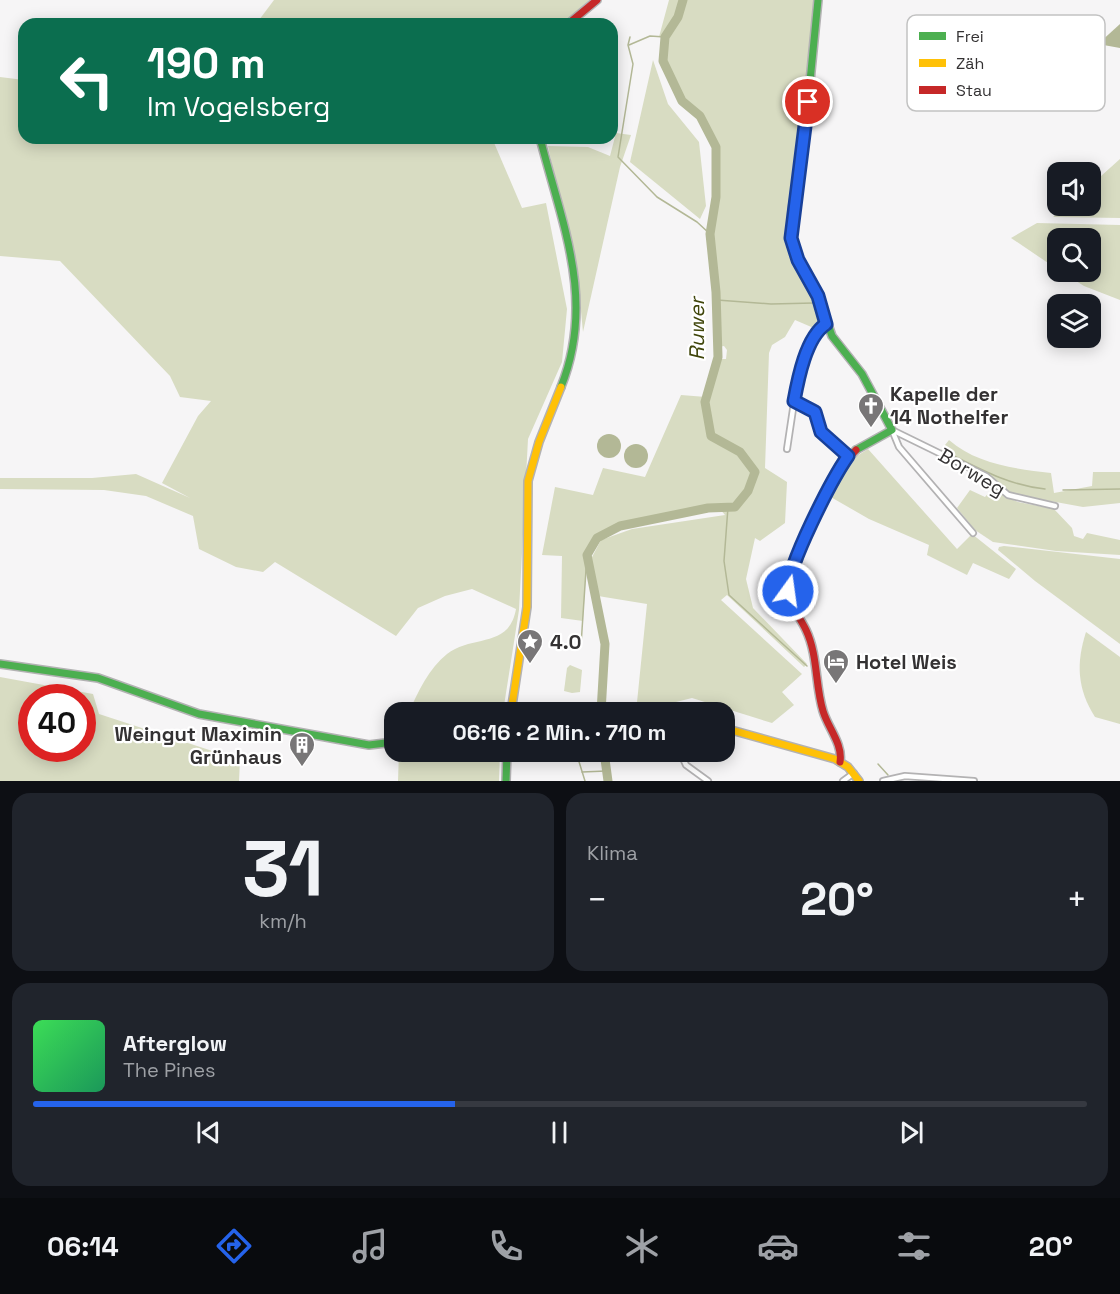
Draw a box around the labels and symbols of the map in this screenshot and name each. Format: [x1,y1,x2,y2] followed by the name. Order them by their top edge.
[907,15,1105,111] legend
[956,26,984,47] text: Frei
[956,53,984,74] text: Zäh
[782,76,833,127] pin
[956,80,992,101] text: Stau
[683,295,710,361] water label: Ruwer
[890,381,1008,430] place label: Kapelle der 14 Nothelfer
[856,391,886,429] church icon: Kapelle der 14 Nothelfer
[934,442,1010,502] street label: Borweg
[756,559,820,623] position arrow
[515,627,545,665] place icon: 4.0
[550,629,581,655] place label: 4.0
[821,647,851,685] hotel icon: Hotel Weis
[856,649,957,675] place label: Hotel Weis
[18,684,96,762] speed limit sign: 40
[115,721,282,770] place label: Weingut Maximin Grünhaus
[287,730,317,768] building icon: Weingut Maximin Grünhaus

